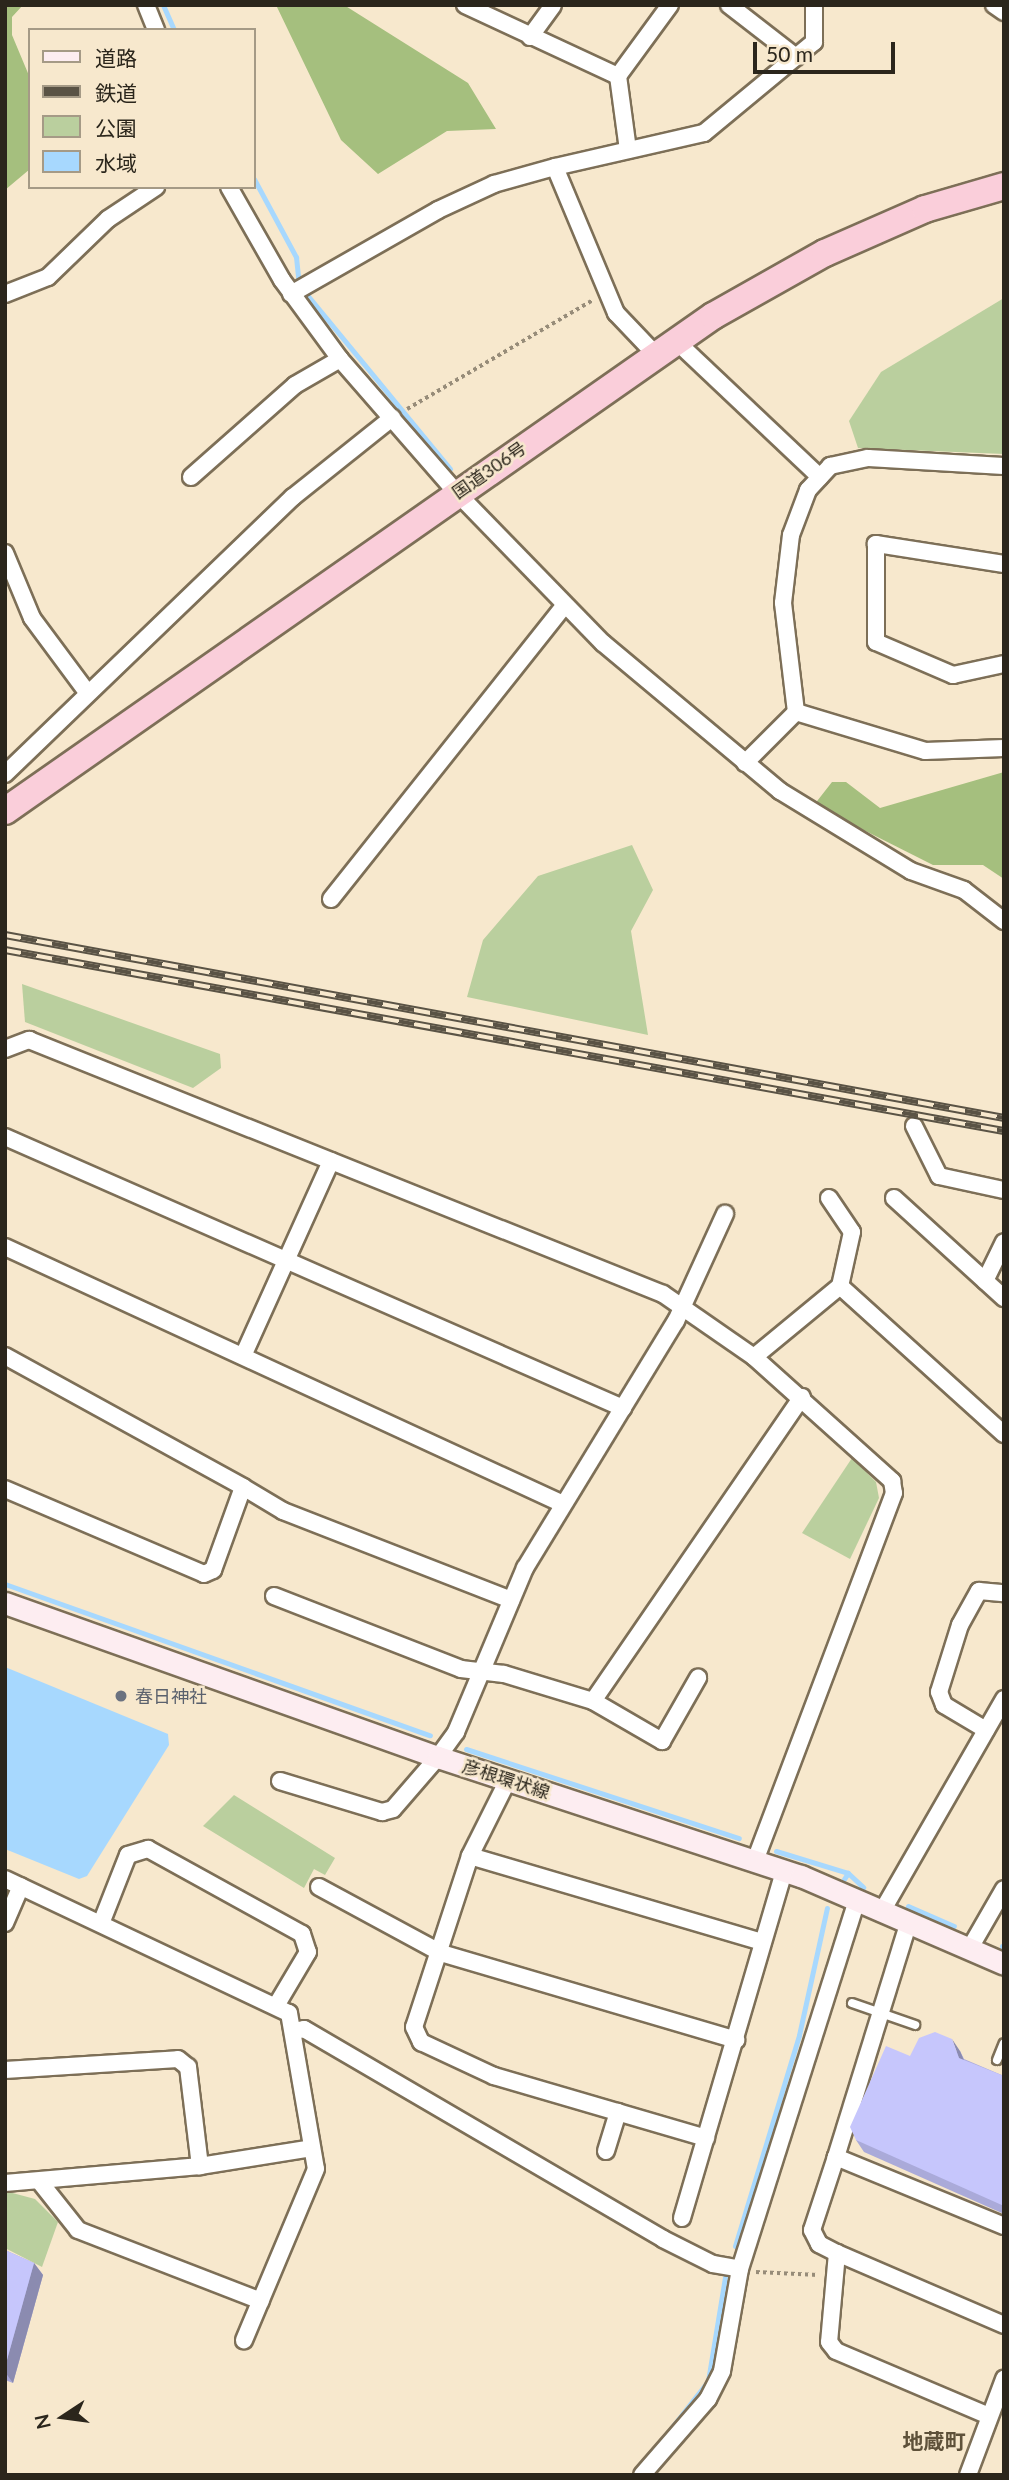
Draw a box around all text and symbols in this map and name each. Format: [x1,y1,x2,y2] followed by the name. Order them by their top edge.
[28,28,256,189] legend
[757,28,899,72] scale bar
[766,41,813,66] text: 50 m
[95,45,137,70] text: 道路
[95,80,137,105] text: 鉄道
[95,115,137,140] text: 公園
[95,150,137,175] text: 水域
[448,437,530,503] street label: 国道306号
[135,1685,207,1707] place label: 春日神社
[113,1688,129,1704] marker: 春日神社
[460,1755,552,1803] street label: 彦根環状線
[28,2382,98,2452] north arrow
[29,2412,55,2432] text: N
[903,2428,965,2454] district label: 地蔵町

